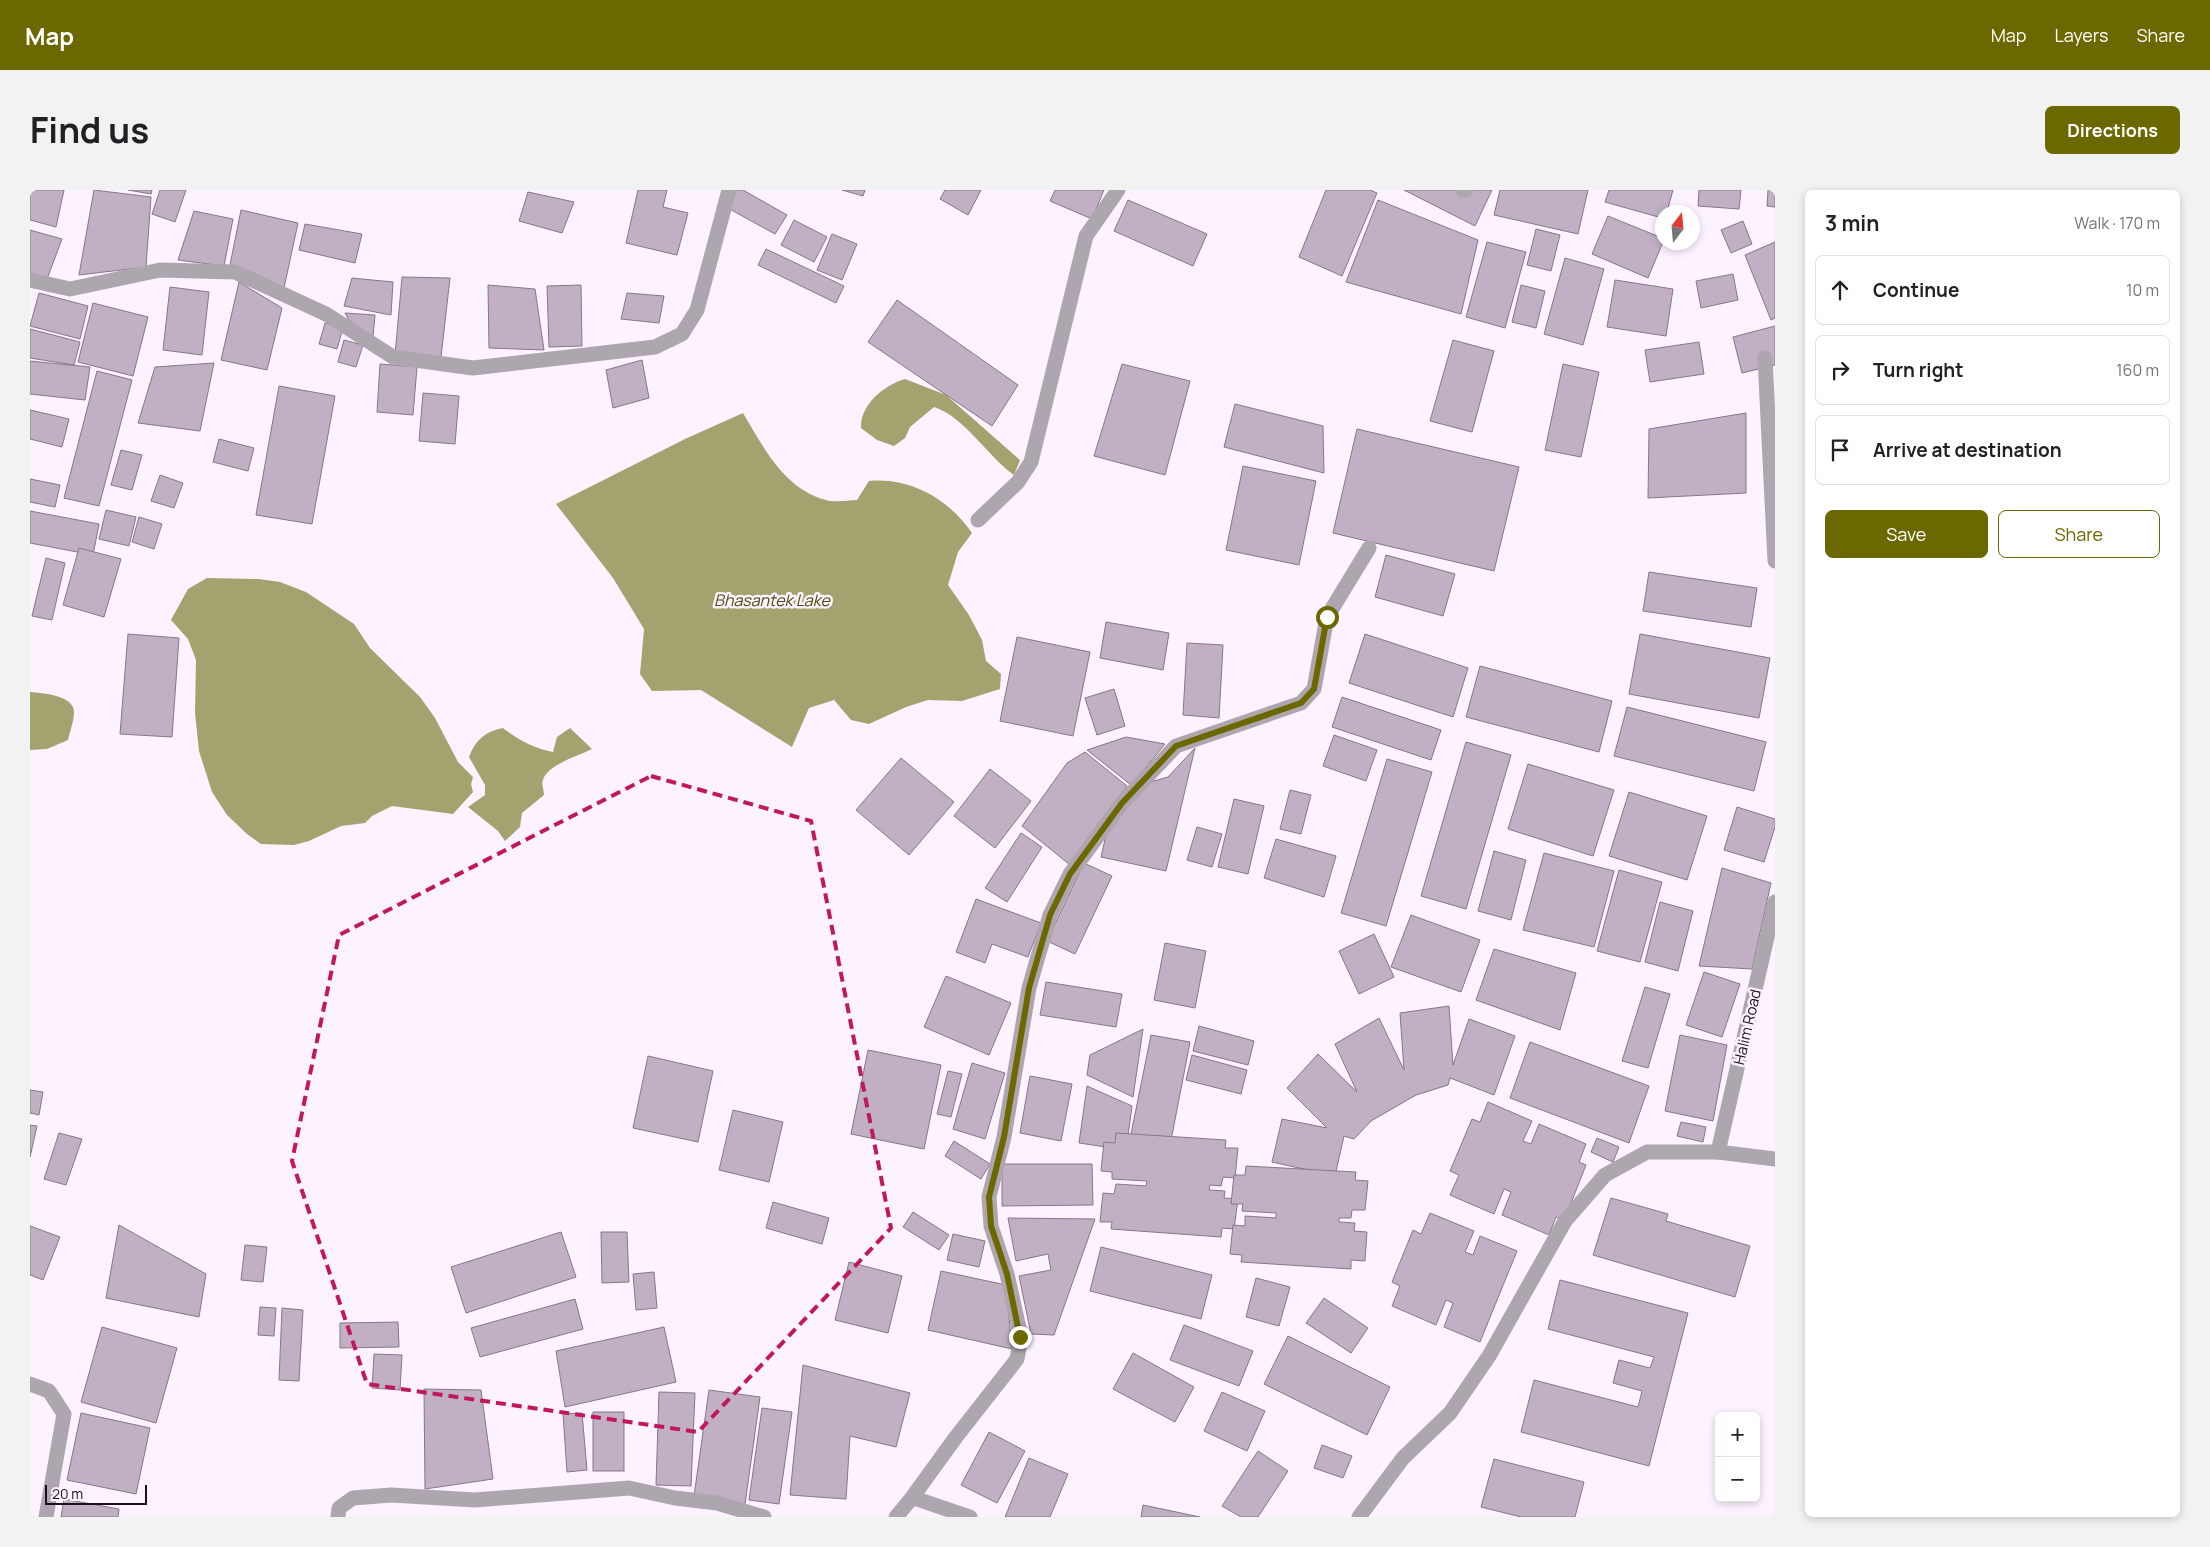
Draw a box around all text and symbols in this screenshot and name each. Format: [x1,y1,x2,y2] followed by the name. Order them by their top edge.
[25,19,74,52] text: Map
[1991,23,2026,47] text: Map
[2054,23,2108,47] text: Layers
[2136,23,2185,47] text: Share
[30,106,149,154] text: Find us
[2045,106,2180,154] button: Directions
[1655,205,1700,250] north arrow
[1825,209,1879,237] text: 3 min
[2074,212,2160,234] text: Walk · 170 m
[1826,276,1854,304] icon: ahead
[1873,277,1959,303] text: Continue
[2126,279,2159,301] text: 10 m
[1826,356,1854,384] icon: right
[1873,357,1963,383] text: Turn right
[2116,359,2159,381] text: 160 m
[1826,436,1854,464] icon: arrive
[1873,437,2062,463] text: Arrive at destination
[1825,510,1988,558] button: Save
[1998,510,2160,558] button: Share
[714,589,832,611] water label: Bhasantek Lake
[1316,606,1339,629] route start
[1728,987,1766,1067] street label: Halim Road
[1009,1326,1032,1349] route end
[1715,1412,1760,1502] map controls
[1715,1412,1760,1457] button: +
[1715,1457,1760,1502] button: −
[45,1482,148,1505] scale bar
[52,1484,83,1503] text: 20 m

